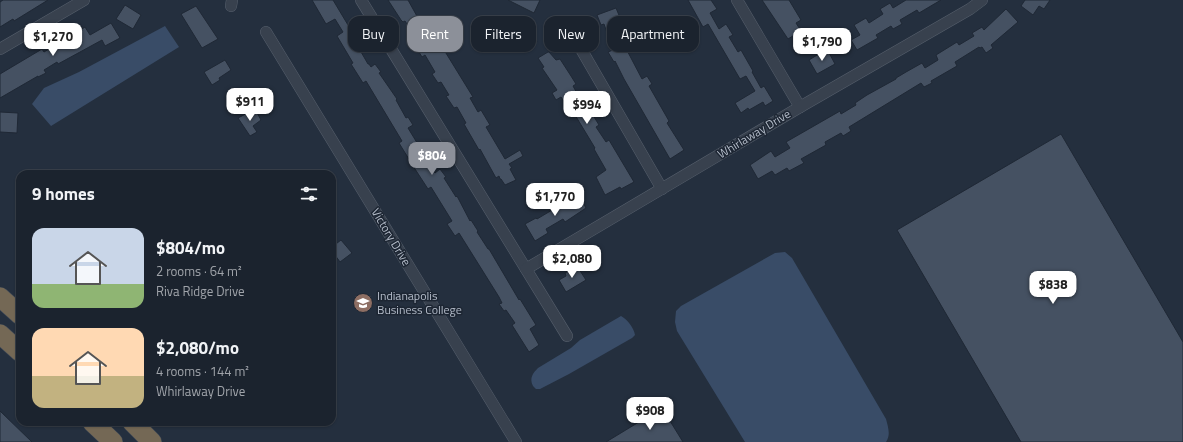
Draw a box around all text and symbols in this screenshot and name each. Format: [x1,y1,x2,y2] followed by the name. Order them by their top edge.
[348,16,399,52] chip: Buy
[407,16,463,52] chip: Rent
[471,16,536,52] chip: Filters
[544,16,599,52] chip: New
[607,16,699,52] chip: Apartment
[20,23,86,57] pin: $1,270
[33,26,73,46] text: $1,270
[789,28,855,62] pin: $1,790
[802,31,842,51] text: $1,790
[226,88,274,122] pin: $911
[235,91,265,111] text: $911
[563,91,611,125] pin: $994
[572,94,602,114] text: $994
[714,104,794,163] street label: Whirlaway Drive
[408,142,456,176] pin: $804
[417,145,447,165] text: $804
[32,181,95,207] text: 9 homes
[298,183,320,205] icon: filters
[522,183,588,217] pin: $1,770
[535,186,575,206] text: $1,770
[367,204,416,269] street label: Victory Drive
[156,235,225,261] text: $804/mo
[64,244,112,292] icon: home
[539,245,605,279] pin: $2,080
[552,248,592,268] text: $2,080
[156,261,242,281] text: 2 rooms · 64 m²
[1029,271,1077,305] pin: $838
[1038,274,1068,294] text: $838
[156,281,245,301] text: Riva Ridge Drive
[377,286,462,319] place label: Indianapolis Business College
[352,292,374,314] school or university icon: Indianapolis Business College
[156,335,239,361] text: $2,080/mo
[64,344,112,392] icon: home
[156,361,249,381] text: 4 rooms · 144 m²
[156,381,245,401] text: Whirlaway Drive
[626,397,674,431] pin: $908
[635,400,665,420] text: $908

